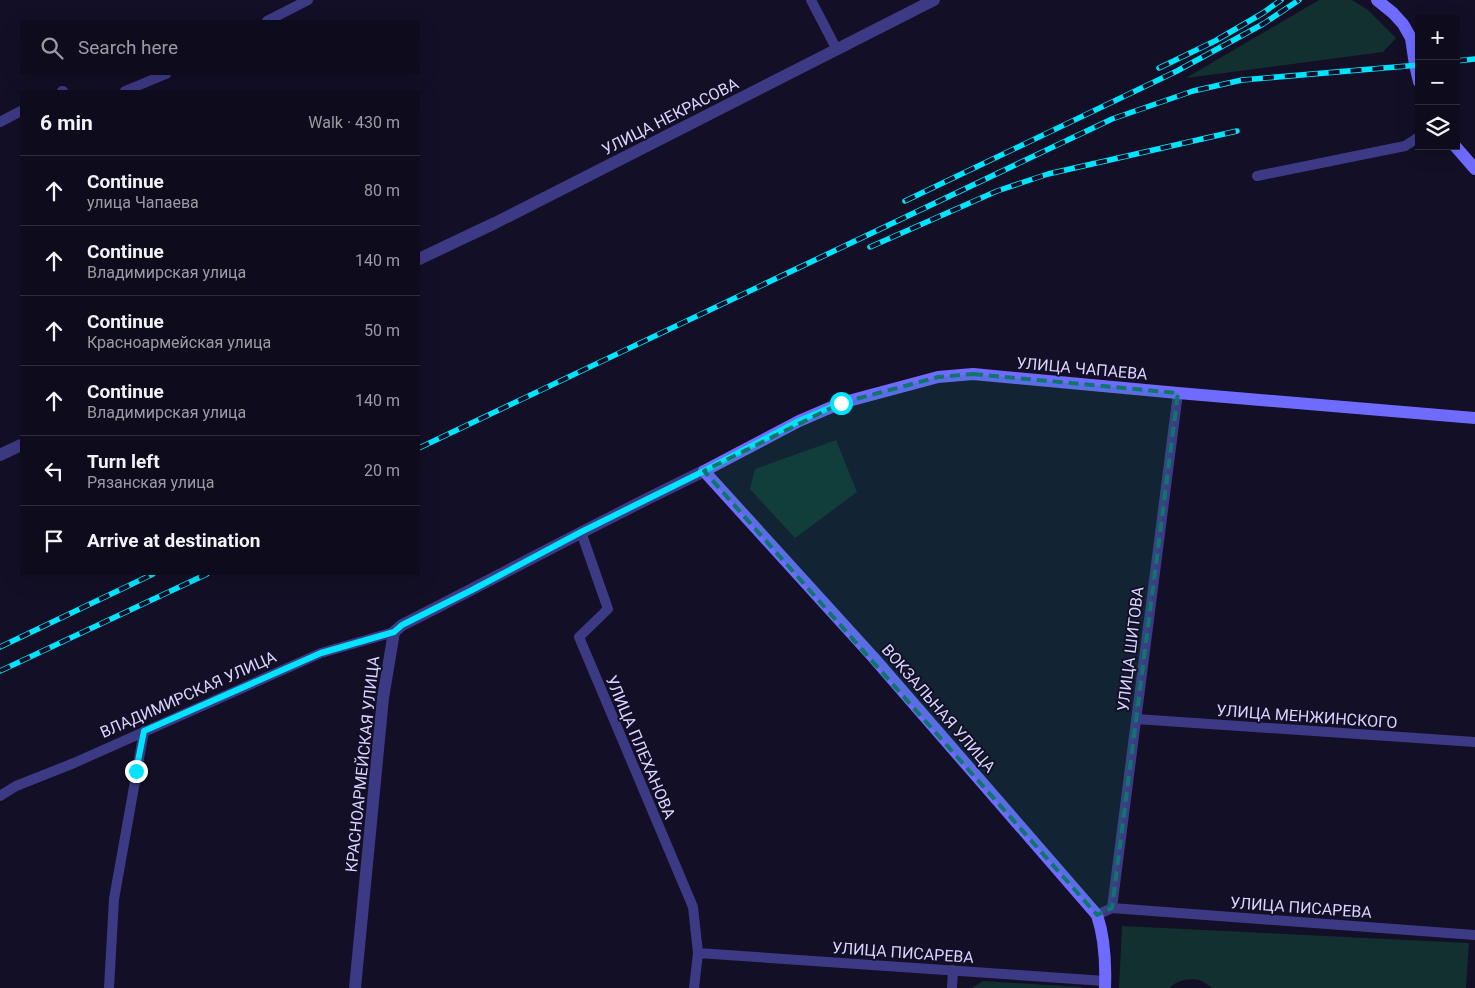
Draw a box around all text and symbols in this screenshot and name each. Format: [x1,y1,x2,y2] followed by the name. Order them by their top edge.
[1415,15,1460,150] map controls
[1415,15,1460,60] button: +
[20,20,420,75] search box
[38,34,66,62] icon: search
[78,36,178,59] text: Search here
[1415,60,1460,105] button: −
[599,74,742,159] street label: УЛИЦА НЕКРАСОВА
[1415,105,1460,150] button: layers
[40,111,93,135] text: 6 min
[308,113,400,132] text: Walk · 430 m
[87,170,164,193] text: Continue
[40,177,68,205] icon: ahead
[364,181,400,200] text: 80 m
[87,193,199,212] text: улица Чапаева
[87,240,164,263] text: Continue
[40,247,68,275] icon: ahead
[355,251,400,270] text: 140 m
[87,263,246,282] text: Владимирская улица
[87,310,164,333] text: Continue
[40,317,68,345] icon: ahead
[364,321,400,340] text: 50 m
[87,333,271,352] text: Красноармейская улица
[1016,353,1149,384] street label: УЛИЦА ЧАПАЕВА
[87,380,164,403] text: Continue
[40,387,68,415] icon: ahead
[355,391,400,410] text: 140 m
[830,392,853,415] route start
[87,403,246,422] text: Владимирская улица
[87,450,160,473] text: Turn left
[40,457,68,485] icon: left
[364,461,400,480] text: 20 m
[87,473,214,492] text: Рязанская улица
[40,527,68,555] icon: arrive
[87,529,260,552] text: Arrive at destination
[1113,585,1148,713] street label: УЛИЦА ШИТОВА
[878,640,1000,777] street label: ВОКЗАЛЬНАЯ УЛИЦА
[97,647,280,742] street label: ВЛАДИМИРСКАЯ УЛИЦА
[342,654,383,873] street label: КРАСНОАРМЕЙСКАЯ УЛИЦА
[602,673,680,822] street label: УЛИЦА ПЛЕХАНОВА
[1216,701,1398,732] street label: УЛИЦА МЕНЖИНСКОГО
[125,760,148,783] route end
[1230,893,1373,922] street label: УЛИЦА ПИСАРЕВА
[832,938,975,967] street label: УЛИЦА ПИСАРЕВА

